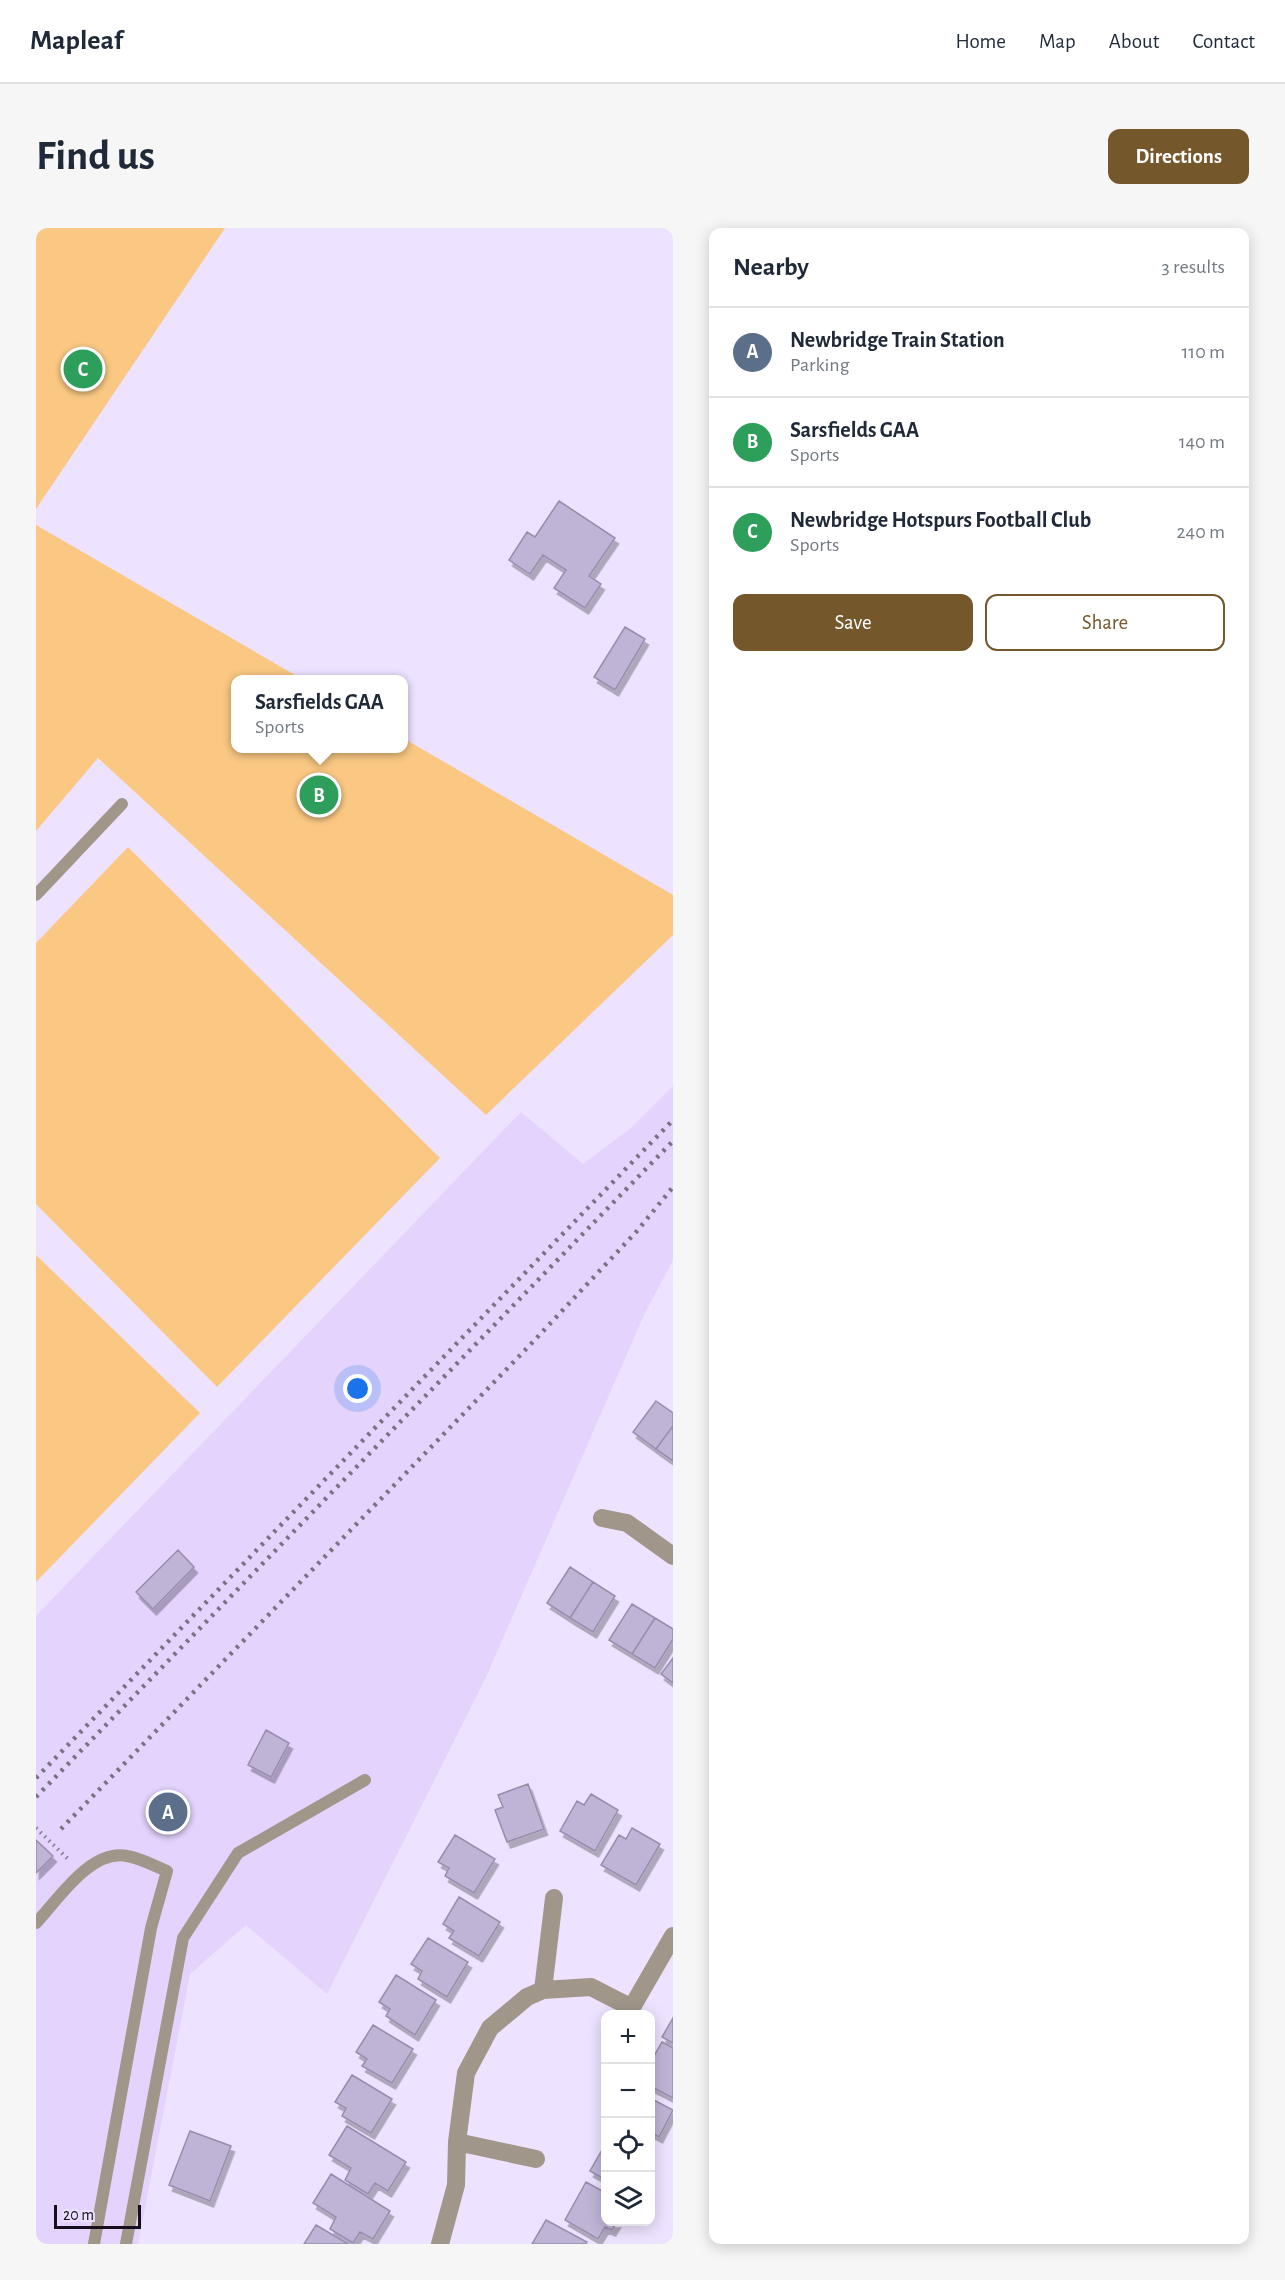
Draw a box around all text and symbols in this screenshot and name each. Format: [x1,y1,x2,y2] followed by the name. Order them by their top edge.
[30,27,123,55] text: Mapleaf
[955,31,1006,52] text: Home
[1039,31,1076,52] text: Map
[1109,31,1159,52] text: About
[1192,31,1255,52] text: Contact
[1108,129,1249,184] button: Directions
[36,135,155,177] text: Find us
[733,254,809,280] text: Nearby
[1161,257,1225,277] text: 3 results
[790,329,1005,351] text: Newbridge Train Station
[747,342,759,362] text: A
[1181,342,1225,362] text: 110 m
[64,346,102,392] pin: C
[790,355,849,375] text: Parking
[790,419,919,441] text: Sarsfields GAA
[747,432,758,452] text: B
[1179,432,1225,452] text: 140 m
[790,445,839,465] text: Sports
[790,509,1091,531] text: Newbridge Hotspurs Football Club
[747,522,758,542] text: C
[1176,522,1225,542] text: 240 m
[790,535,839,555] text: Sports
[733,594,973,651] button: Save
[985,594,1225,651] button: Share
[231,675,408,753] popup
[255,691,384,713] text: Sarsfields GAA
[255,717,304,737] text: Sports
[300,772,338,818] pin: B
[343,1374,372,1403] your location
[148,1790,188,1834] pin: A
[601,2010,655,2226] map controls
[601,2010,655,2064] button: +
[601,2064,655,2118] button: −
[601,2118,655,2172] button: locate
[601,2172,655,2226] button: layers
[54,2202,141,2230] scale bar
[63,2207,94,2223] text: 20 m

